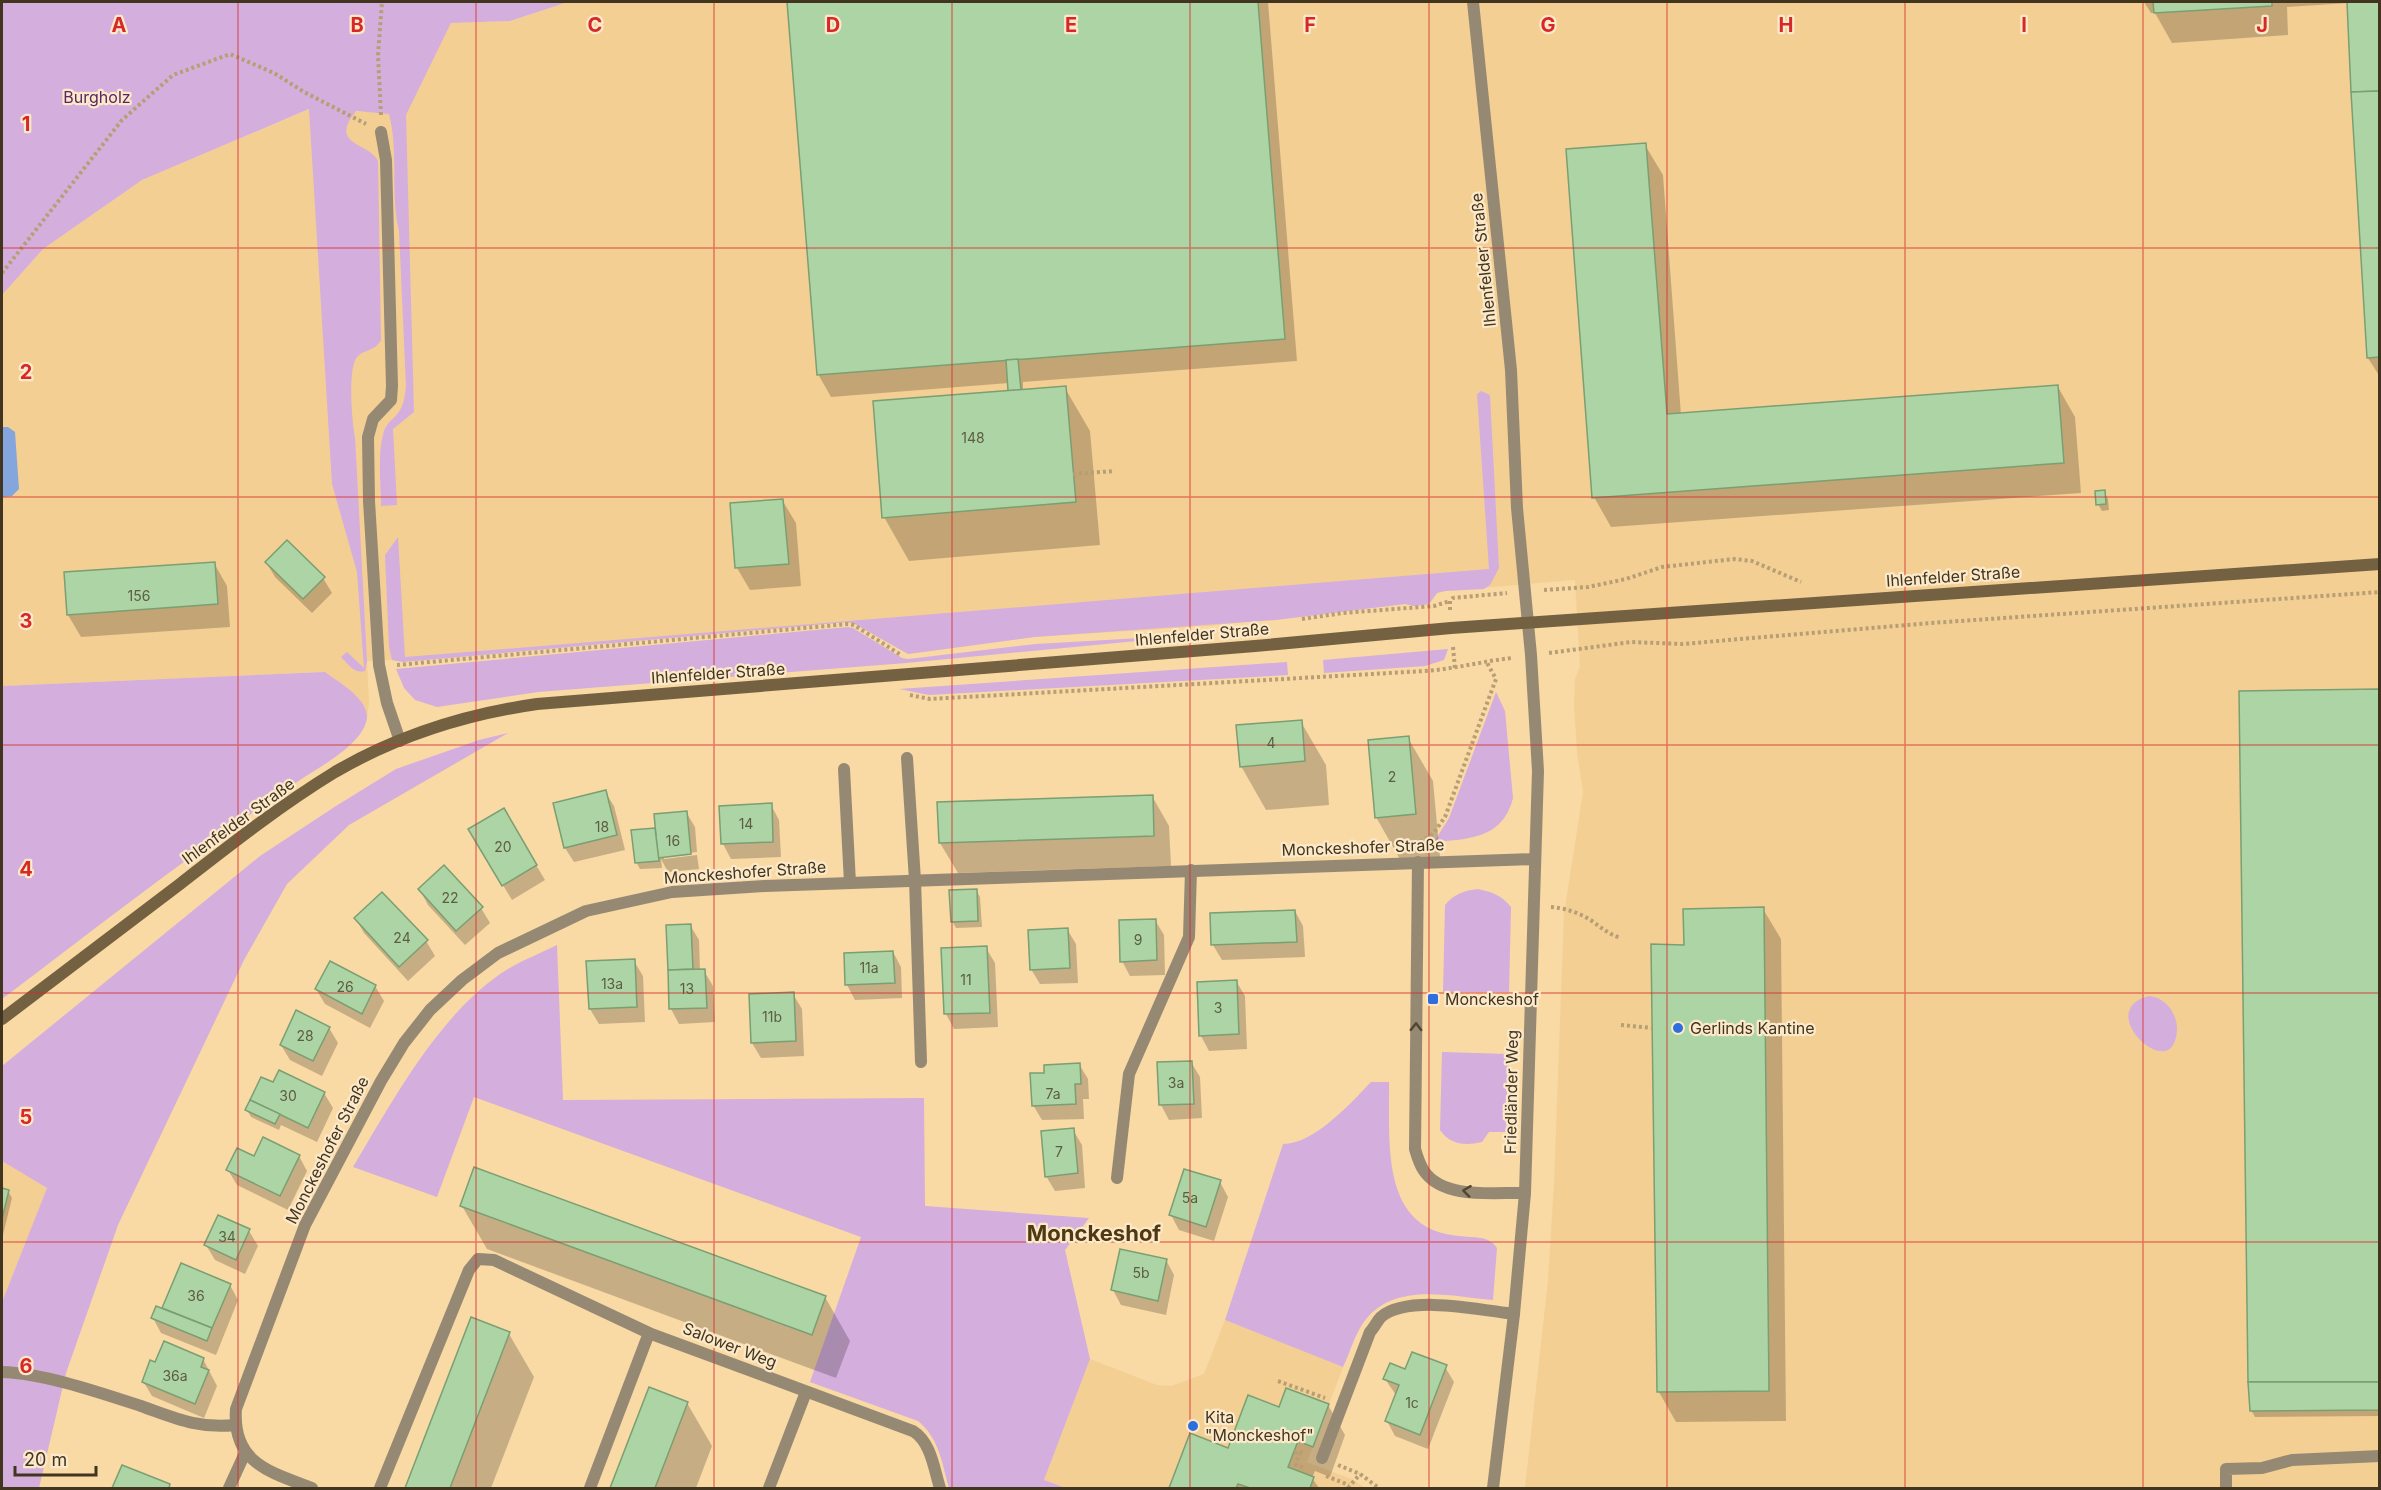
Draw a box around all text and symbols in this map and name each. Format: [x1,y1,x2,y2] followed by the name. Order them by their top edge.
[112,13,127,37] text: A
[350,13,364,37] text: B
[588,13,602,37] text: C
[826,13,840,37] text: D
[1065,13,1077,37] text: E
[1304,13,1316,37] text: F
[1540,13,1556,37] text: G
[1779,13,1793,37] text: H
[2021,13,2027,37] text: I
[2256,13,2268,37] text: J
[63,87,131,107] park label: Burgholz
[22,112,30,136] text: 1
[1466,192,1500,328] street label: Ihlenfelder Straße
[20,360,32,384] text: 2
[961,429,985,446] house number: 148
[1885,561,2021,591] street label: Ihlenfelder Straße
[128,587,150,604] house number: 156
[20,609,32,633] text: 3
[1134,618,1270,650] street label: Ihlenfelder Straße
[650,658,786,688] street label: Ihlenfelder Straße
[1266,734,1276,751] house number: 4
[1388,768,1396,785] house number: 2
[178,773,298,869] street label: Ihlenfelder Straße
[739,815,753,832] house number: 14
[595,818,609,835] house number: 18
[666,832,680,849] house number: 16
[1281,834,1445,860] street label: Monckeshofer Straße
[494,838,512,855] house number: 20
[663,856,827,888] street label: Monckeshofer Straße
[19,857,33,881] text: 4
[441,889,459,906] house number: 22
[393,929,411,946] house number: 24
[1134,931,1142,948] house number: 9
[859,959,879,976] house number: 11a
[960,971,972,988] house number: 11
[601,975,623,992] house number: 13a
[336,978,354,995] house number: 26
[680,980,694,997] house number: 13
[1445,989,1539,1009] place label: Monckeshof
[1426,992,1440,1006] marker: Monckeshof
[1214,999,1222,1016] house number: 3
[762,1008,782,1025] house number: 11b
[1690,1018,1815,1038] place label: Gerlinds Kantine
[1671,1021,1685,1035] marker: Gerlinds Kantine
[1410,1022,1422,1031] one-way arrow
[296,1027,314,1044] house number: 28
[1500,1030,1522,1154] street label: Friedländer Weg
[281,1073,373,1227] street label: Monckeshofer Straße
[1168,1074,1184,1091] house number: 3a
[1045,1085,1061,1102] house number: 7a
[279,1087,297,1104] house number: 30
[20,1105,32,1129] text: 5
[1055,1143,1063,1160] house number: 7
[1462,1185,1472,1197] one-way arrow
[1182,1189,1198,1206] house number: 5a
[1027,1220,1161,1246] district label: Monckeshof
[218,1228,236,1245] house number: 34
[1132,1264,1150,1281] house number: 5b
[187,1287,205,1304] house number: 36
[680,1318,780,1372] street label: Salower Weg
[20,1354,33,1378] text: 6
[162,1367,188,1384] house number: 36a
[1405,1394,1419,1411] house number: 1c
[1205,1407,1314,1445] place label: Kita "Monckeshof"
[1186,1419,1200,1433] marker: Kita "Monckeshof"
[15,1439,96,1477] scale bar
[24,1449,67,1470] text: 20 m

